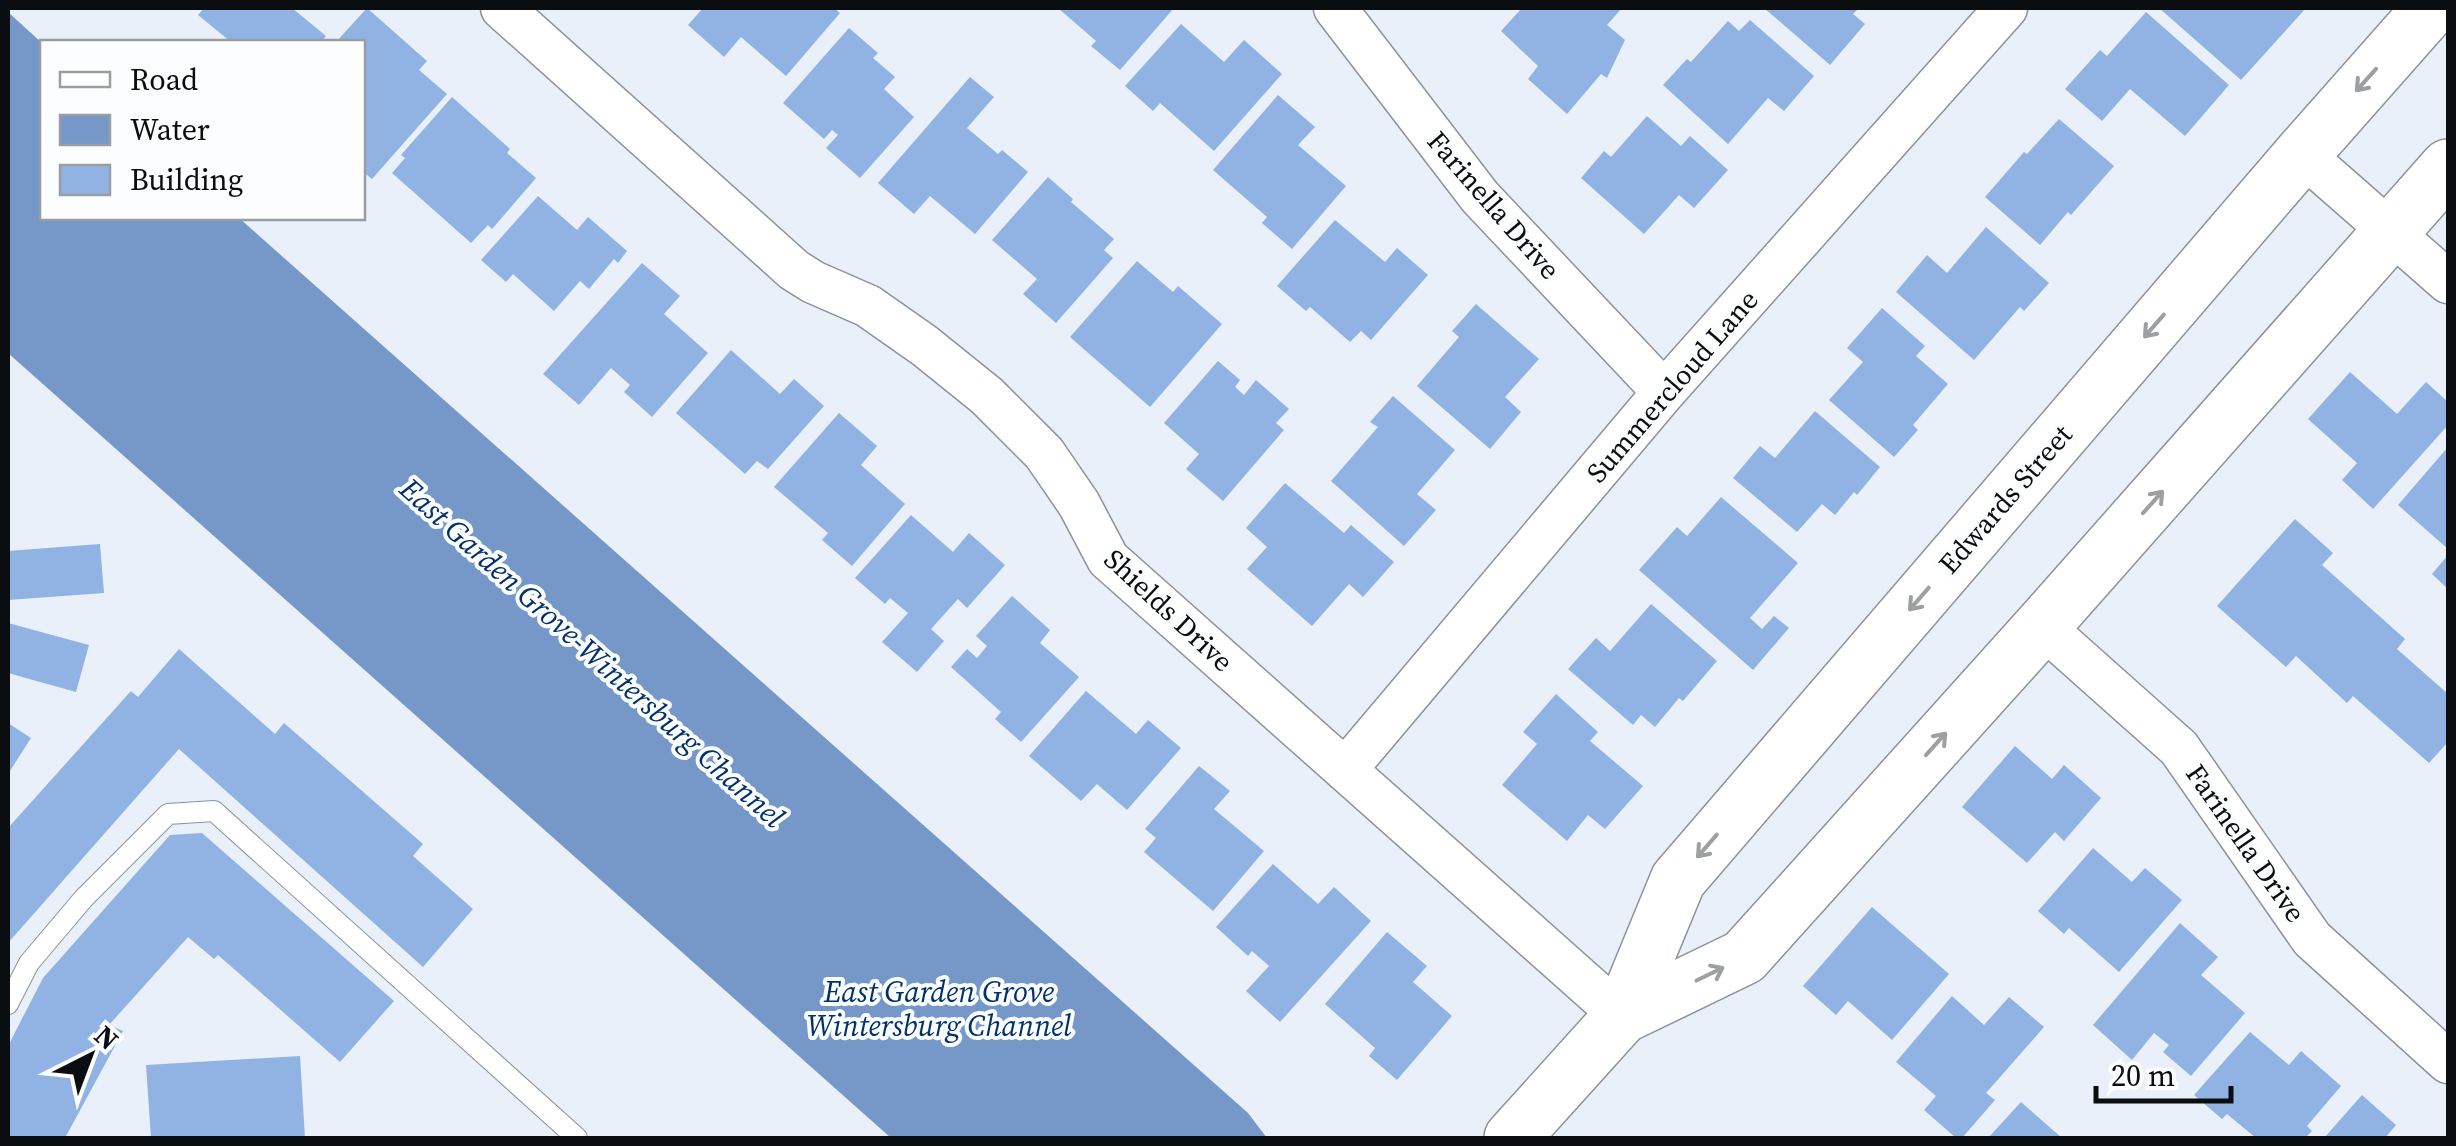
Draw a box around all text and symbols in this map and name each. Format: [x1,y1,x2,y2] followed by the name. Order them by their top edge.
[40,40,365,220] legend
[130,59,198,100] text: Road
[2356,67,2378,93] one-way arrow
[130,109,210,150] text: Water
[1419,123,1569,287] street label: Farinella Drive
[130,159,243,200] text: Building
[1578,281,1766,491] street label: Summercloud Lane
[2142,313,2165,338] one-way arrow
[1930,416,2081,582] street label: Edwards Street
[390,468,794,837] water label: East Garden Grove-Wintersburg Channel
[2141,489,2163,515] one-way arrow
[1096,540,1242,680] street label: Shields Drive
[1908,586,1931,611] one-way arrow
[1924,732,1947,757] one-way arrow
[2177,756,2315,930] street label: Farinella Drive
[1697,832,1719,858] one-way arrow
[1694,963,1724,982] one-way arrow
[807,971,1072,1046] water label: East Garden Grove Wintersburg Channel
[40,1006,140,1106] north arrow
[86,1016,127,1058] text: N
[2096,1041,2231,1103] scale bar
[2111,1055,2175,1096] text: 20 m

